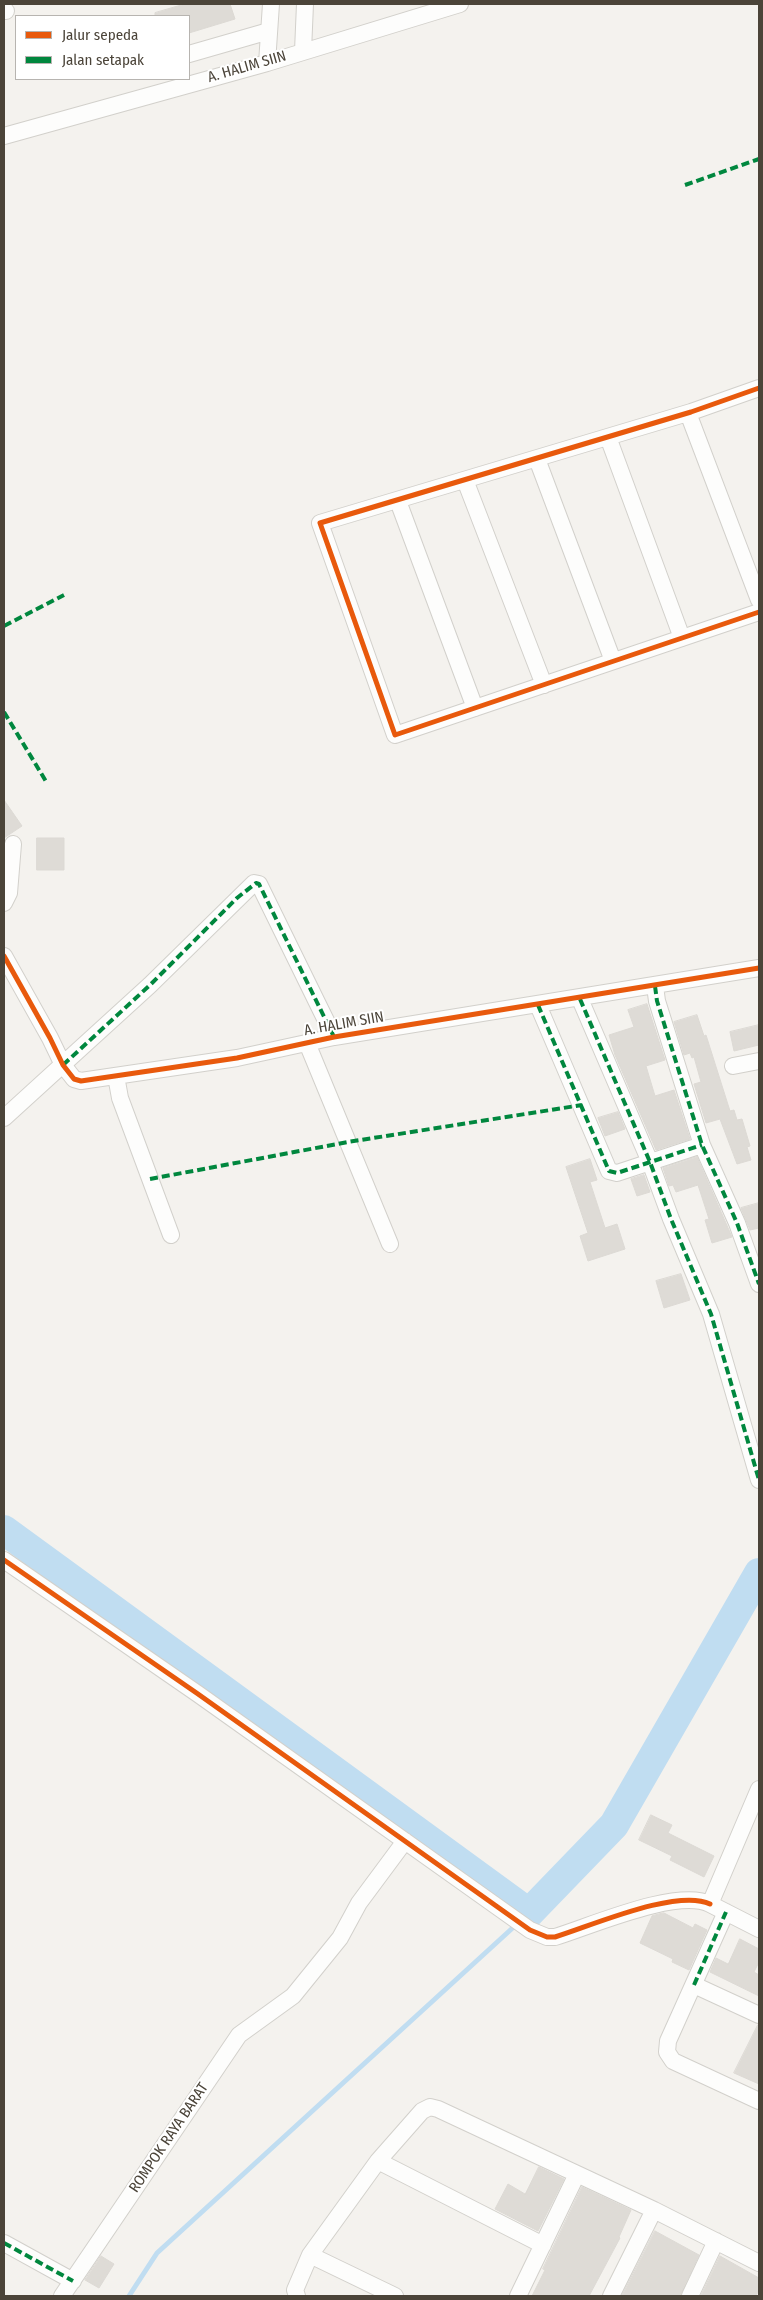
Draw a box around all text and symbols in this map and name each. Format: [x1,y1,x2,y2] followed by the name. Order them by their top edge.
[15,15,190,80] legend
[62,26,138,44] text: Jalur sepeda
[206,47,288,87] street label: A. HALIM SIIN
[62,51,144,69] text: Jalan setapak
[303,1008,385,1040] street label: A. HALIM SIIN
[126,2080,212,2196] street label: ROMPOK RAYA BARAT

